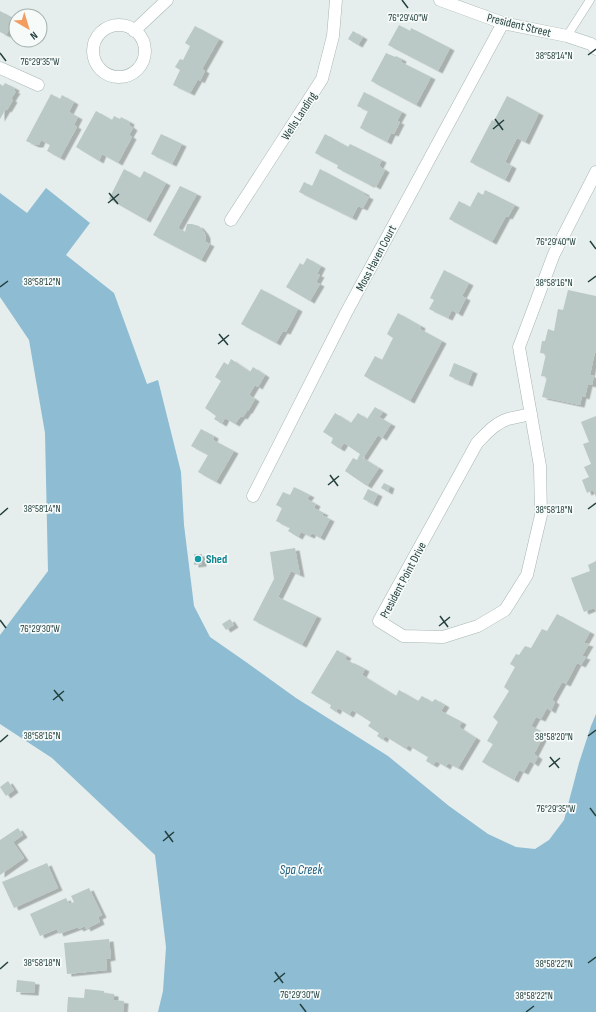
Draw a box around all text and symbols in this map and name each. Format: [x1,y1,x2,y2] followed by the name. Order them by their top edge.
[8,8,48,48] north arrow
[485,10,553,41] street label: President Street
[388,12,428,24] text: 76°29'40"W
[27,29,40,42] text: N
[536,50,573,62] text: 38°58'14"N
[20,56,60,68] text: 76°29'35"W
[278,89,321,143] street label: Wells Landing
[353,222,400,294] street label: Moss Haven Court
[536,236,576,248] text: 76°29'40"W
[23,276,61,288] text: 38°58'12"N
[535,277,573,289] text: 38°58'16"N
[24,503,61,515] text: 38°58'14"N
[535,504,573,516] text: 38°58'18"N
[377,539,430,621] street label: President Point Drive
[206,552,227,567] place label: Shed
[193,554,203,564] marker: Shed
[20,623,60,635] text: 76°29'30"W
[23,730,61,742] text: 38°58'16"N
[535,731,573,743] text: 38°58'20"N
[536,803,576,815] text: 76°29'35"W
[280,862,323,878] water label: Spa Creek
[23,957,61,969] text: 38°58'18"N
[535,958,573,970] text: 38°58'22"N
[280,989,320,1001] text: 76°29'30"W
[515,990,553,1002] text: 38°58'22"N

